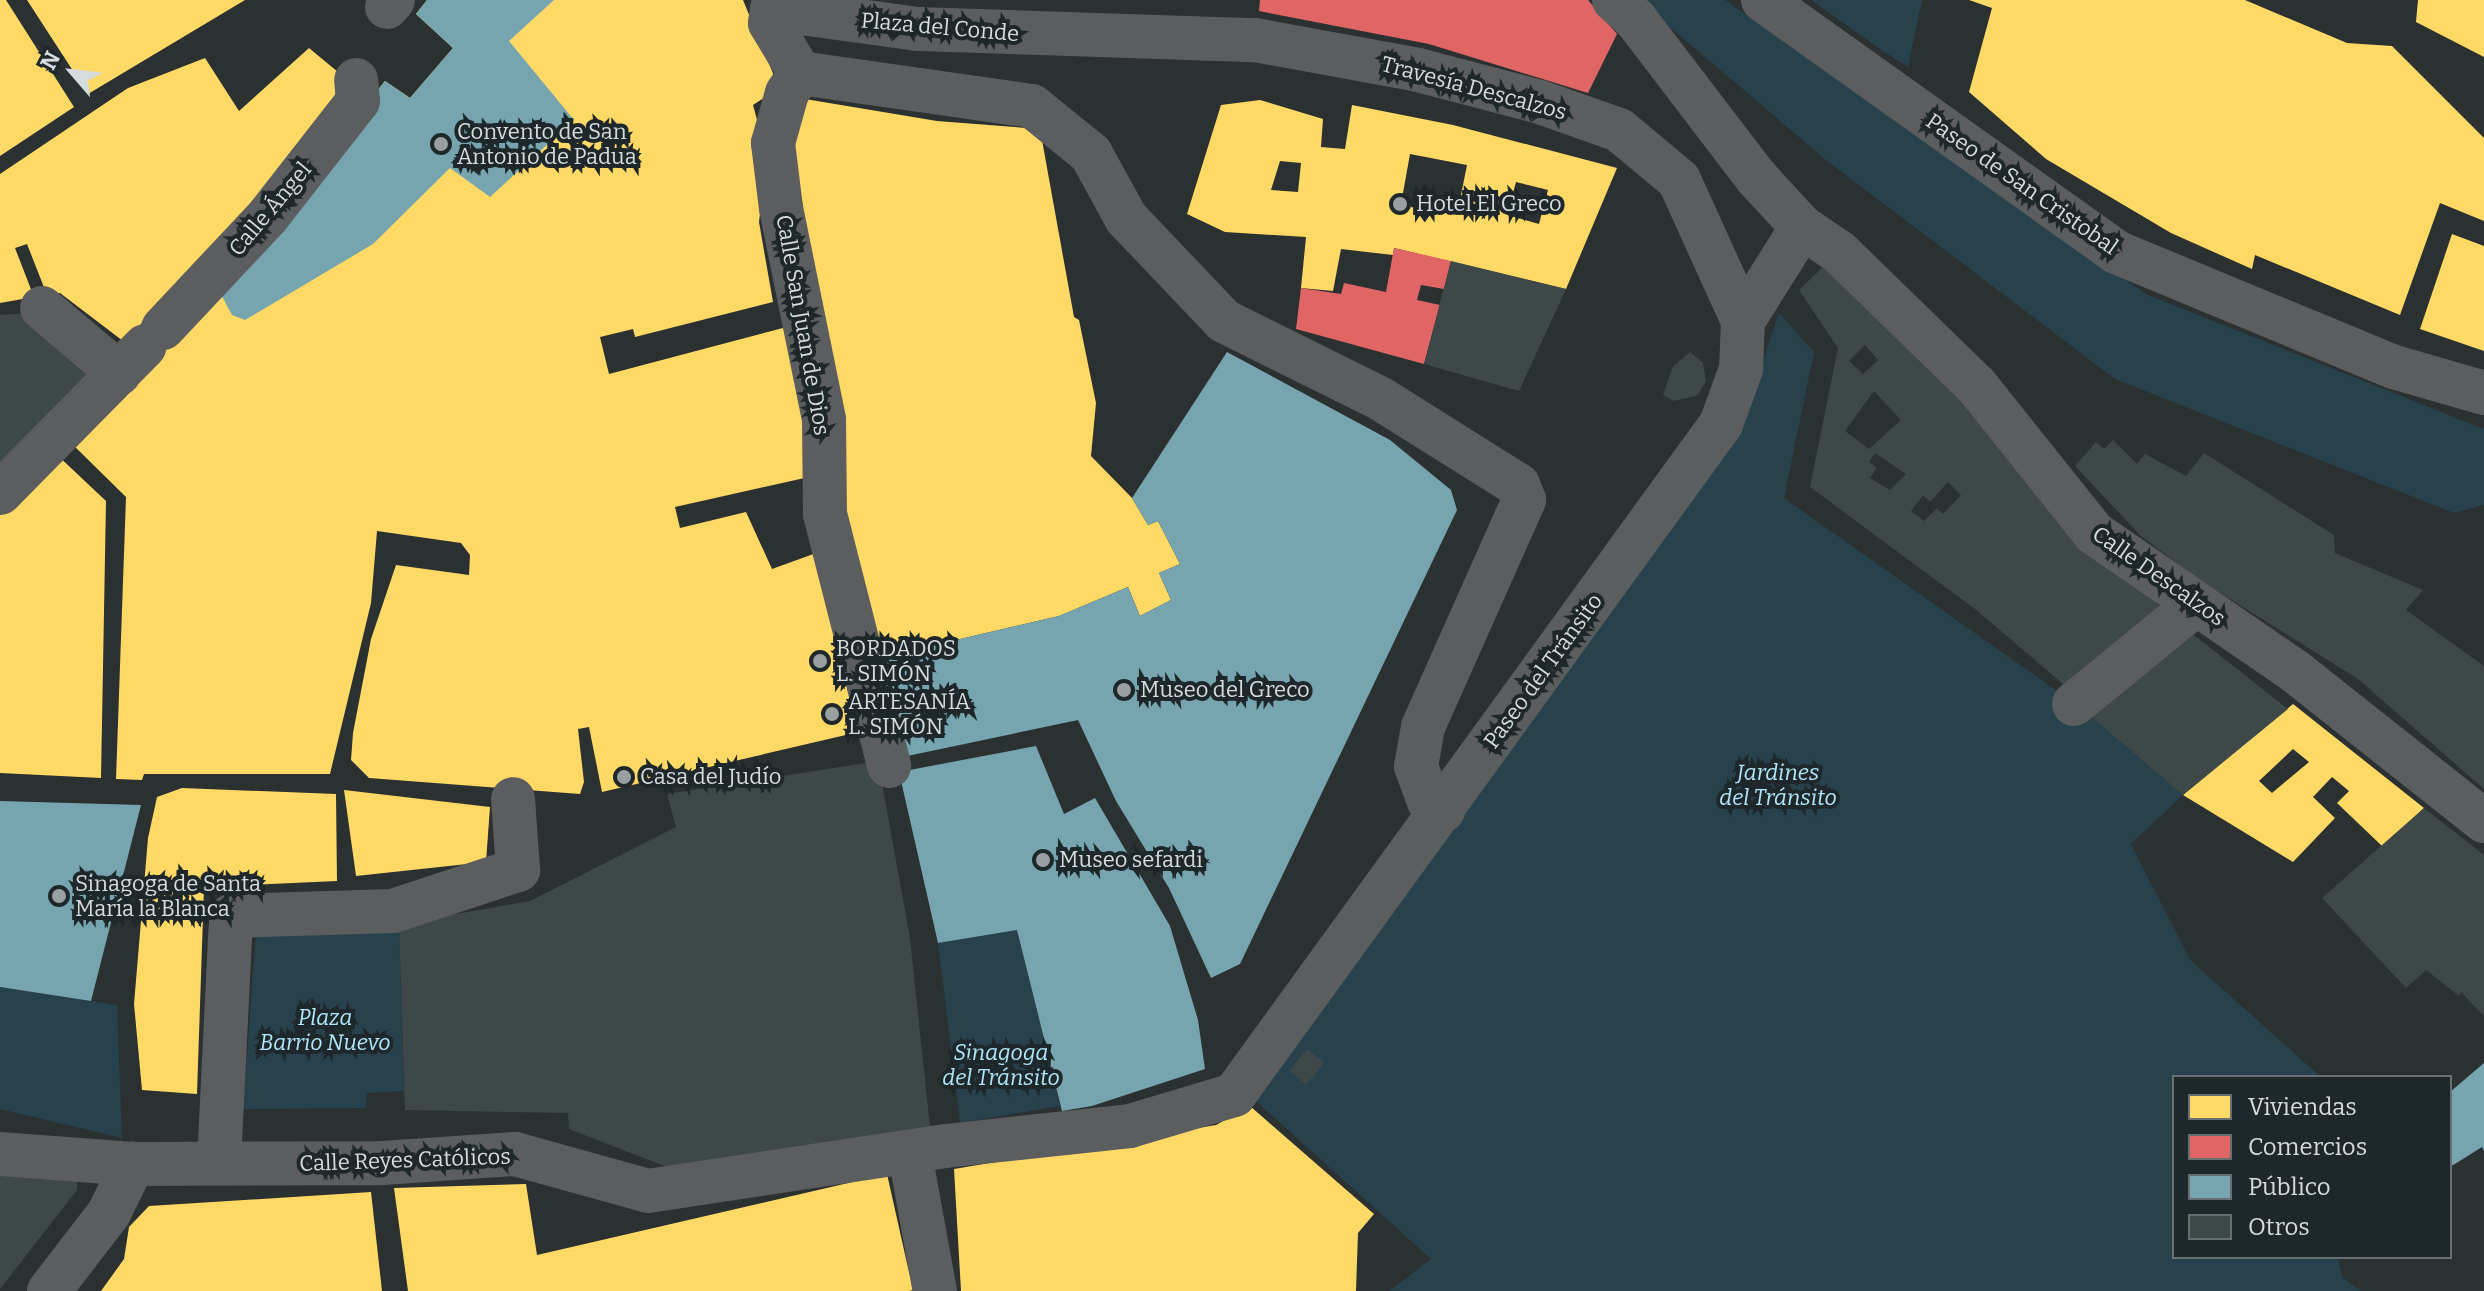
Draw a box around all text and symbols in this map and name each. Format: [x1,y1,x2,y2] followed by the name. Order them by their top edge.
[860,7,1020,47] street label: Plaza del Conde
[32,32,112,112] north arrow
[34,47,66,74] text: N
[1379,51,1569,125] street label: Travesía Descalzos
[1921,108,2123,260] street label: Paseo de San Cristobal
[457,118,637,170] place label: Convento de San Antonio de Padua
[432,135,450,153] marker: Convento de San Antonio de Padua
[223,157,317,261] street label: Calle Ángel
[1416,191,1562,217] place label: Hotel El Greco
[1391,195,1409,213] marker: Hotel El Greco
[771,213,835,437] street label: Calle San Juan de Dios
[2088,520,2230,632] street label: Calle Descalzos
[1478,589,1608,753] street label: Paseo del Tránsito
[836,635,956,686] place label: BORDADOS L. SIMÓN
[811,652,829,670] marker: BORDADOS L. SIMÓN
[1140,677,1310,703] place label: Museo del Greco
[1115,681,1133,699] marker: Museo del Greco
[848,688,970,740] place label: ARTESANÍA L. SIMÓN
[823,705,841,723] marker: ARTESANÍA L. SIMÓN
[1719,759,1837,810] park label: Jardines del Tránsito
[640,764,781,790] place label: Casa del Judío
[615,768,633,786] marker: Casa del Judío
[1059,847,1203,873] place label: Museo sefardi
[1034,851,1052,869] marker: Museo sefardi
[75,870,261,922] place label: Sinagoga de Santa María la Blanca
[50,887,68,905] marker: Sinagoga de Santa María la Blanca
[260,1004,390,1056] park label: Plaza Barrio Nuevo
[942,1039,1060,1090] park label: Sinagoga del Tránsito
[2172,1075,2452,1259] legend
[2248,1093,2357,1121] text: Viviendas
[2248,1133,2367,1161] text: Comercios
[299,1143,511,1177] street label: Calle Reyes Católicos
[2248,1173,2331,1201] text: Público
[2248,1213,2310,1241] text: Otros

